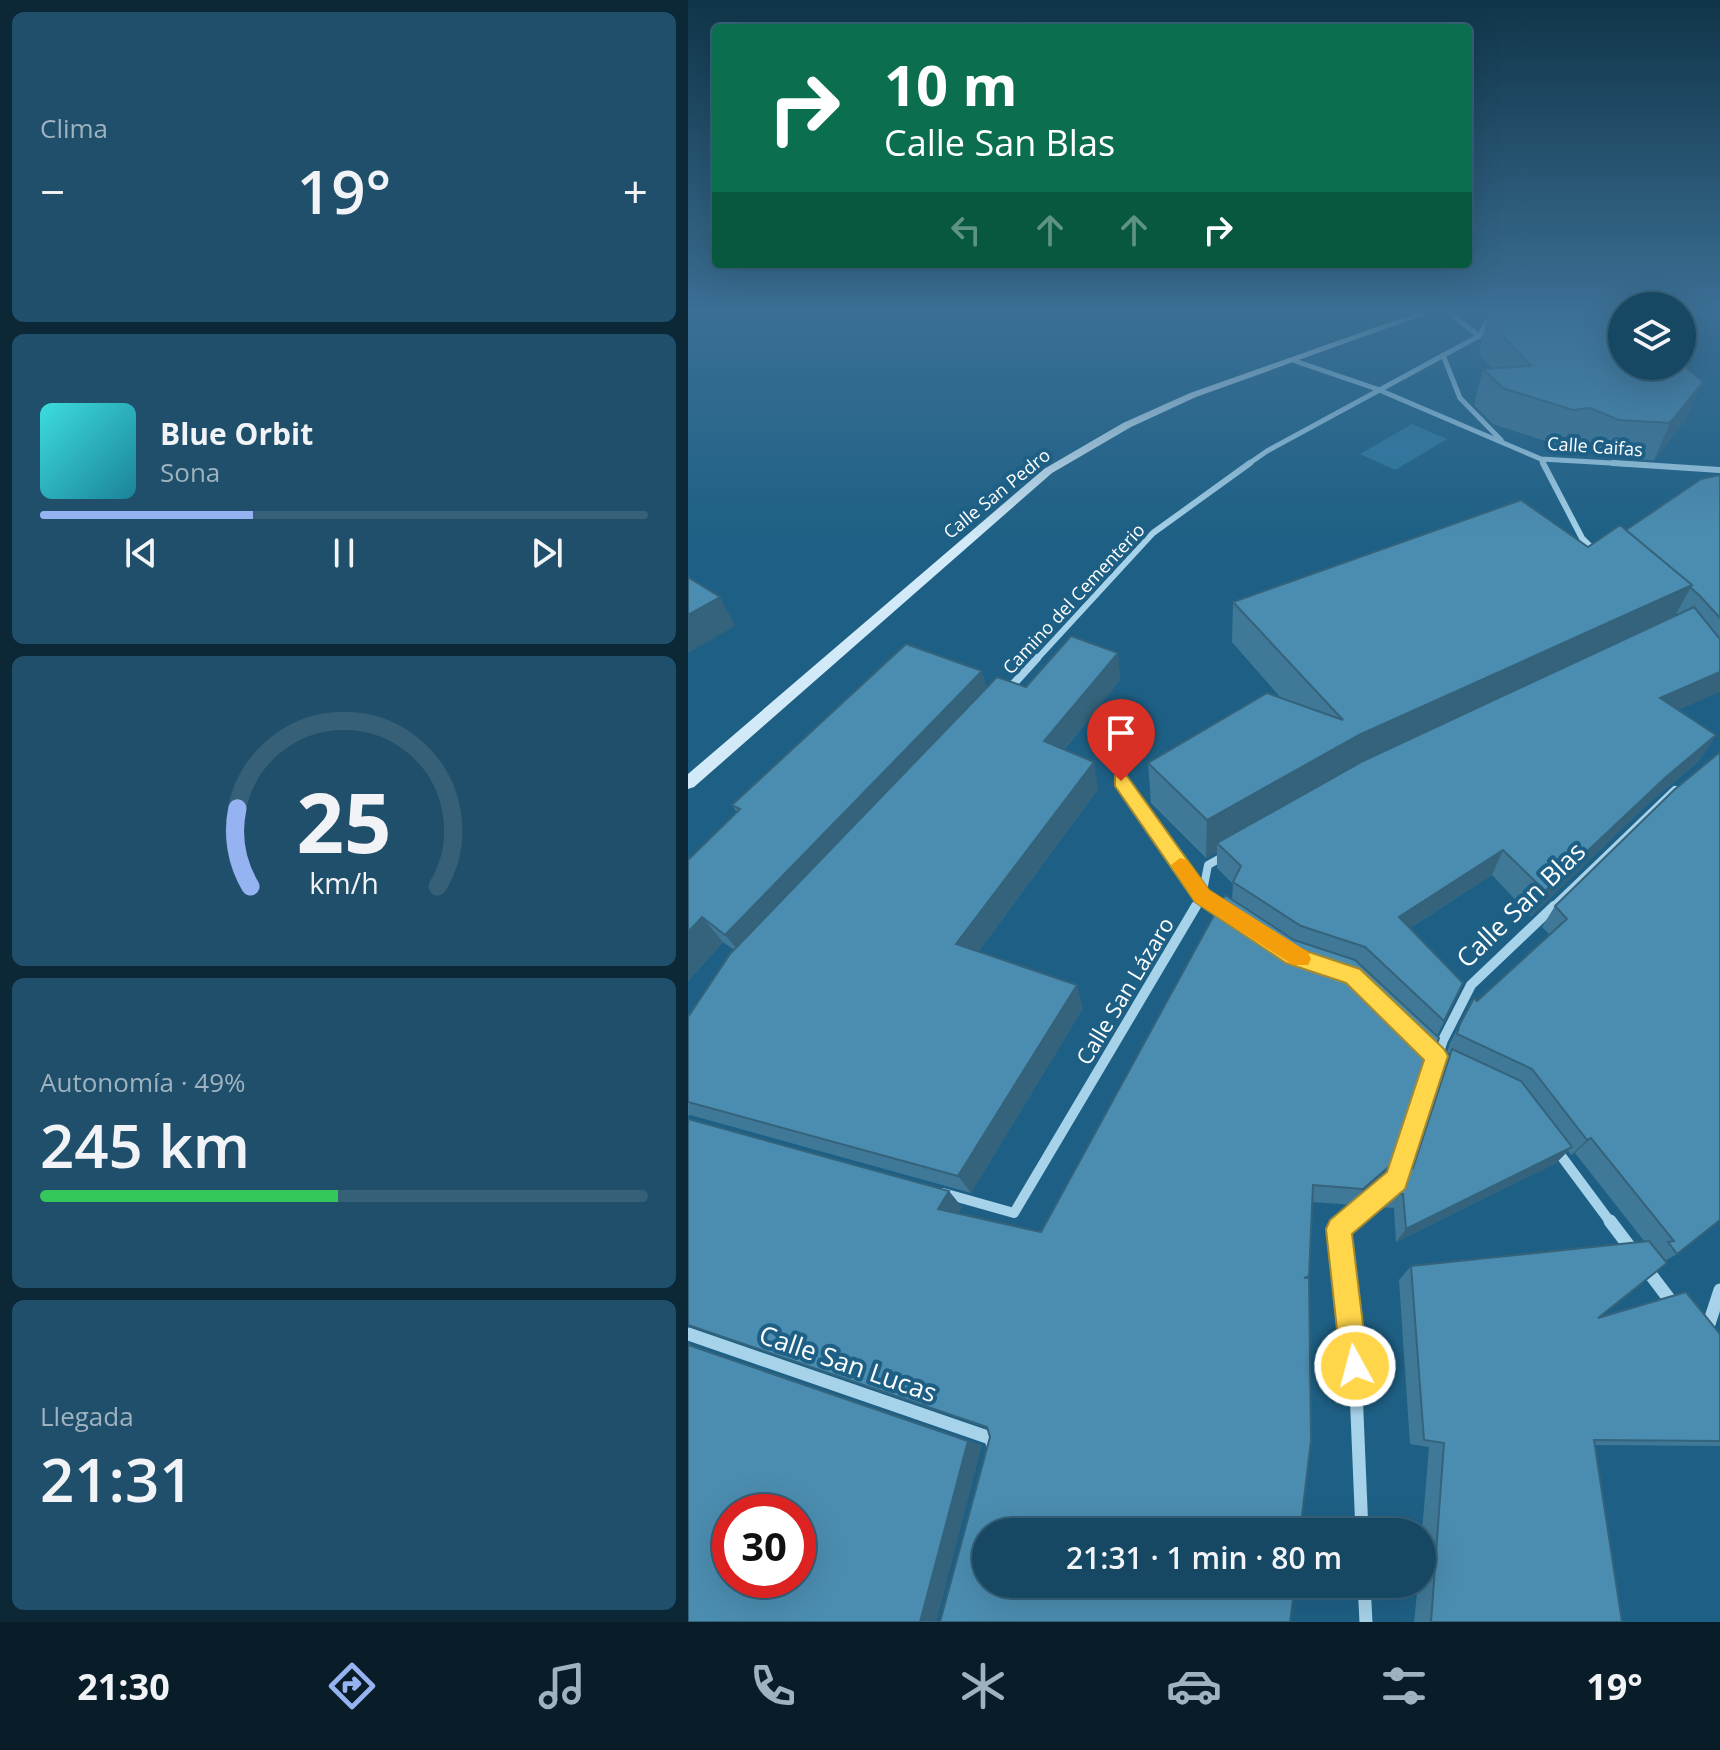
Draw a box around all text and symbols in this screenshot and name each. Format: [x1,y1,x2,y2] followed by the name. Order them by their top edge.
[884,46,1018,122] text: 10 m
[752,56,856,160] icon: right
[40,110,108,146] text: Clima
[884,118,1115,167] text: Calle San Blas
[297,150,391,232] text: 19°
[40,161,65,221] text: −
[623,161,648,221] text: +
[944,208,988,252] icon: left
[1028,208,1072,252] icon: ahead
[1112,208,1156,252] icon: ahead
[1196,208,1240,252] icon: right
[1608,292,1696,380] map controls
[1608,292,1696,380] button: layers
[160,413,313,454] text: Blue Orbit
[1546,431,1644,461] street label: Calle Caifas
[938,443,1055,544] street label: Calle San Pedro
[160,454,220,490] text: Sona
[997,518,1150,679] street label: Camino del Cementerio
[119,531,163,575] icon: previous
[322,531,366,575] icon: pause
[525,531,569,575] icon: next
[1087,699,1155,781] pin
[1099,711,1143,755] icon: arrive
[296,764,392,877] text: 25
[1448,833,1593,975] street label: Calle San Blas
[309,863,379,902] text: km/h
[1068,911,1180,1070] street label: Calle San Lázaro
[40,1064,246,1100] text: Autonomía · 49%
[40,1104,250,1186] text: 245 km
[755,1316,942,1410] street label: Calle San Lucas
[1313,1324,1397,1408] position arrow
[40,1398,134,1434] text: Llegada
[40,1438,194,1520] text: 21:31
[712,1494,816,1598] speed limit sign: 30
[1066,1537,1342,1578] text: 21:31 · 1 min · 80 m
[324,1658,380,1714] icon: directions
[534,1658,590,1714] icon: music
[745,1658,801,1714] icon: phone
[955,1658,1011,1714] icon: climate
[1166,1658,1222,1714] icon: car
[1376,1658,1432,1714] icon: filters
[77,1662,170,1711] text: 21:30
[1586,1662,1643,1711] text: 19°

